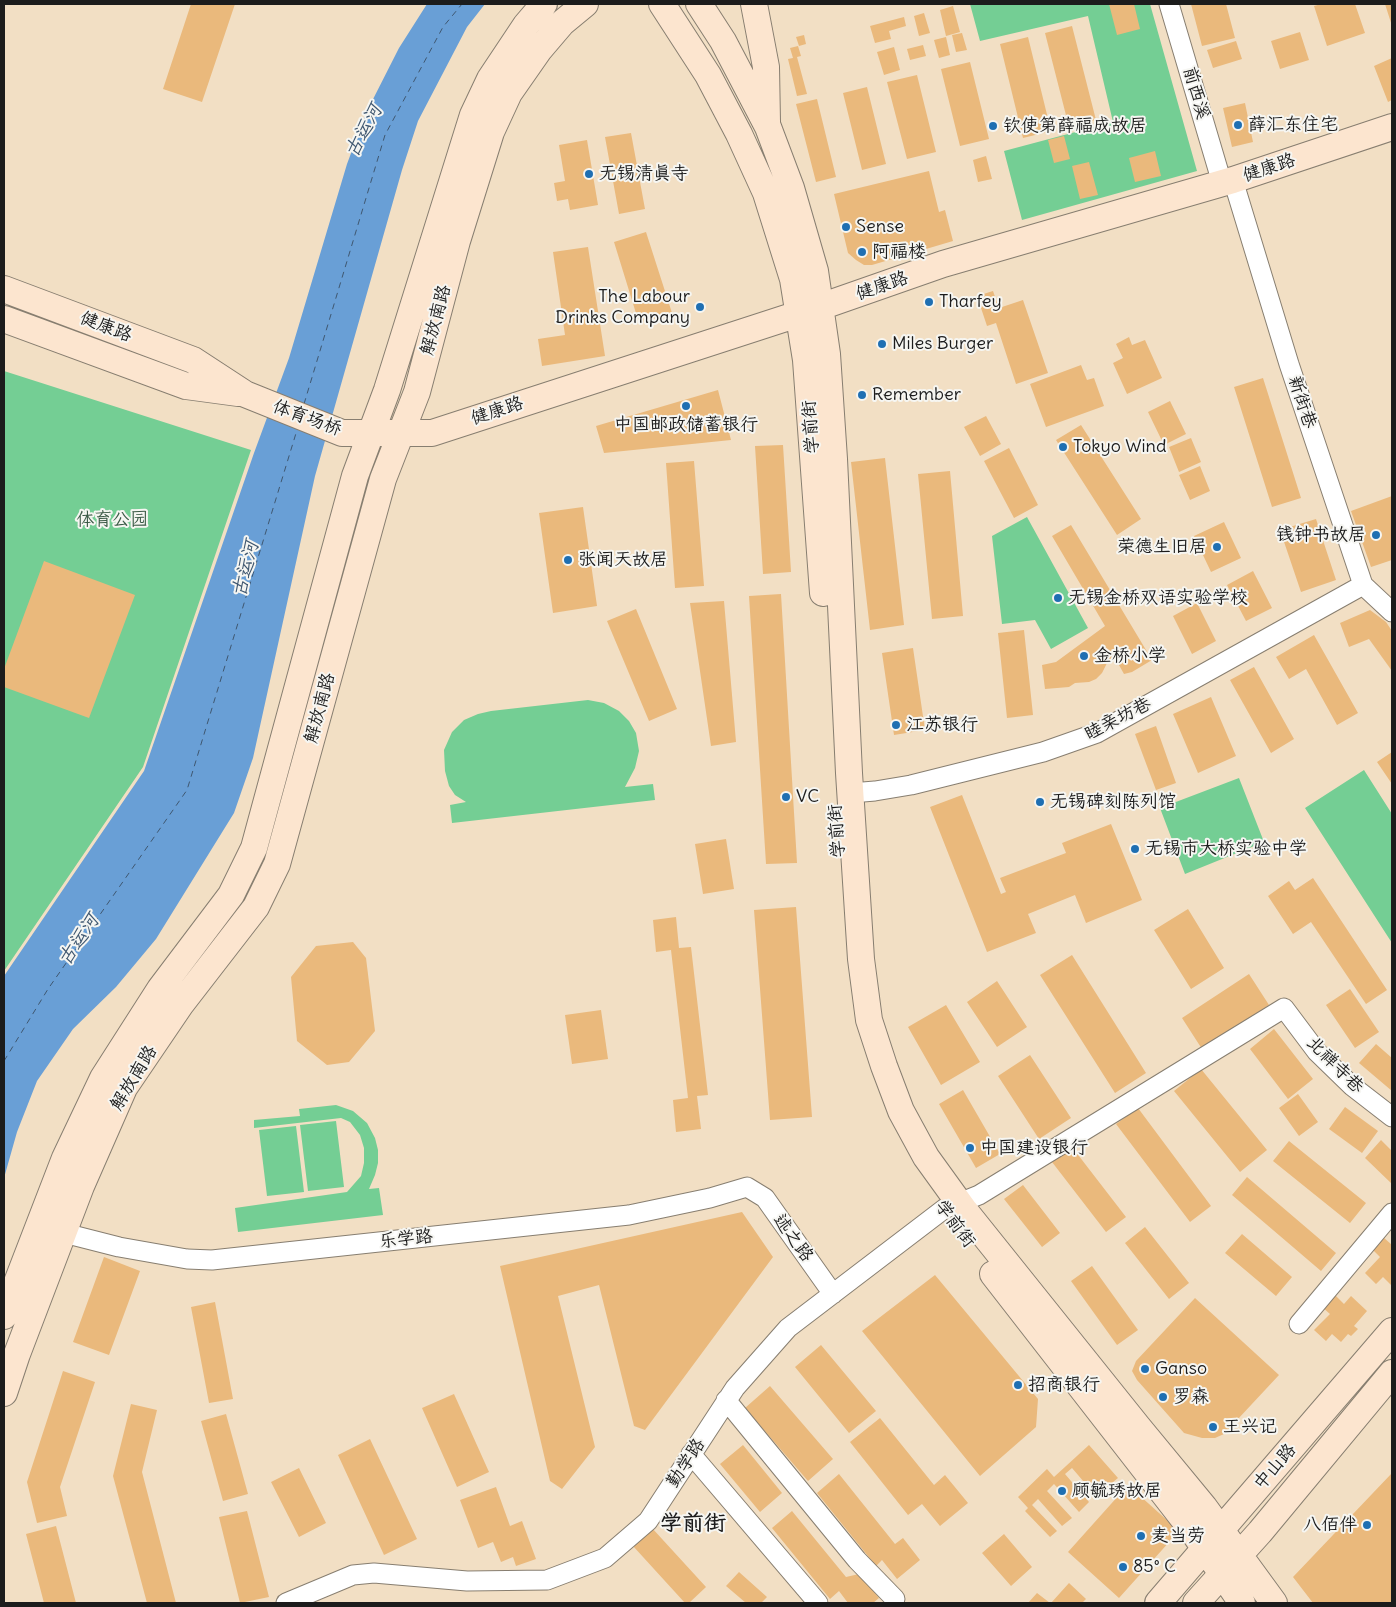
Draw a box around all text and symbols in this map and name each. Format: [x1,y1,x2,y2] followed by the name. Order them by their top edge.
[1178,64,1214,122] street label: 前西溪
[341,100,387,162] water label: 古运河
[1248,114,1338,136] place label: 薛汇东住宅
[1003,115,1147,137] place label: 钦使第薛福成故居
[1232,119,1244,131] marker: 薛汇东住宅
[987,120,999,132] marker: 钦使第薛福成故居
[1240,149,1298,187] street label: 健康路
[599,163,689,185] place label: 无锡清真寺
[583,168,595,180] marker: 无锡清真寺
[856,216,904,238] place label: Sense
[840,221,852,233] marker: Sense
[872,241,926,263] place label: 阿福楼
[856,246,868,258] marker: 阿福楼
[853,267,911,305] street label: 健康路
[416,282,456,358] street label: 解放南路
[555,286,690,328] place label: The Labour Drinks Company
[939,291,1002,313] place label: Tharfey
[923,296,935,308] marker: Tharfey
[694,301,706,313] marker: The Labour Drinks Company
[77,307,135,347] street label: 健康路
[892,333,993,355] place label: Miles Burger
[876,338,888,350] marker: Miles Burger
[1283,373,1321,431] street label: 新街巷
[872,384,961,406] place label: Remember
[856,389,868,401] marker: Remember
[468,392,526,430] street label: 健康路
[269,396,345,440] street label: 体育场桥
[798,399,824,455] street label: 学前街
[680,400,692,412] marker: 中国邮政储蓄银行
[614,414,758,436] place label: 中国邮政储蓄银行
[1073,436,1167,458] place label: Tokyo Wind
[1057,441,1069,453] marker: Tokyo Wind
[76,509,148,531] park label: 体育公园
[1276,524,1366,546] place label: 钱钟书故居
[1370,529,1382,541] marker: 钱钟书故居
[1117,536,1207,558] place label: 荣德生旧居
[228,539,264,599] water label: 古运河
[1211,541,1223,553] marker: 荣德生旧居
[578,549,668,571] place label: 张闻天故居
[562,554,574,566] marker: 张闻天故居
[1068,587,1248,609] place label: 无锡金桥双语实验学校
[1052,592,1064,604] marker: 无锡金桥双语实验学校
[1094,645,1166,667] place label: 金桥小学
[1078,650,1090,662] marker: 金桥小学
[300,670,340,746] street label: 解放南路
[1081,693,1155,745] street label: 睦亲坊巷
[906,714,978,736] place label: 江苏银行
[890,719,902,731] marker: 江苏银行
[796,786,819,808] place label: VC
[780,791,792,803] marker: VC
[1050,791,1176,813] place label: 无锡碑刻陈列馆
[1034,796,1046,808] marker: 无锡碑刻陈列馆
[824,803,850,859] street label: 学前街
[1145,838,1307,860] place label: 无锡市大桥实验中学
[1129,843,1141,855] marker: 无锡市大桥实验中学
[54,910,104,970] water label: 古运河
[1302,1032,1368,1098] street label: 北禅寺巷
[106,1042,162,1114] street label: 解放南路
[980,1137,1088,1159] place label: 中国建设银行
[964,1142,976,1154] marker: 中国建设银行
[930,1196,980,1252] street label: 学前街
[768,1210,818,1266] street label: 述之路
[378,1225,434,1253] street label: 乐学路
[1155,1358,1207,1380] place label: Ganso
[1139,1363,1151,1375] marker: Ganso
[1028,1374,1100,1396] place label: 招商银行
[1012,1379,1024,1391] marker: 招商银行
[1173,1386,1209,1408] place label: 罗森
[1157,1391,1169,1403] marker: 罗森
[1223,1416,1277,1438] place label: 王兴记
[1207,1421,1219,1433] marker: 王兴记
[662,1434,710,1492] street label: 勤学路
[1249,1440,1301,1494] street label: 中山路
[1072,1480,1162,1502] place label: 顾毓琇故居
[1056,1485,1068,1497] marker: 顾毓琇故居
[660,1511,726,1537] district label: 学前街
[1303,1514,1357,1536] place label: 八佰伴
[1361,1519,1373,1531] marker: 八佰伴
[1151,1525,1205,1547] place label: 麦当劳
[1135,1530,1147,1542] marker: 麦当劳
[1133,1556,1176,1578] place label: 85° C
[1117,1561,1129,1573] marker: 85° C

